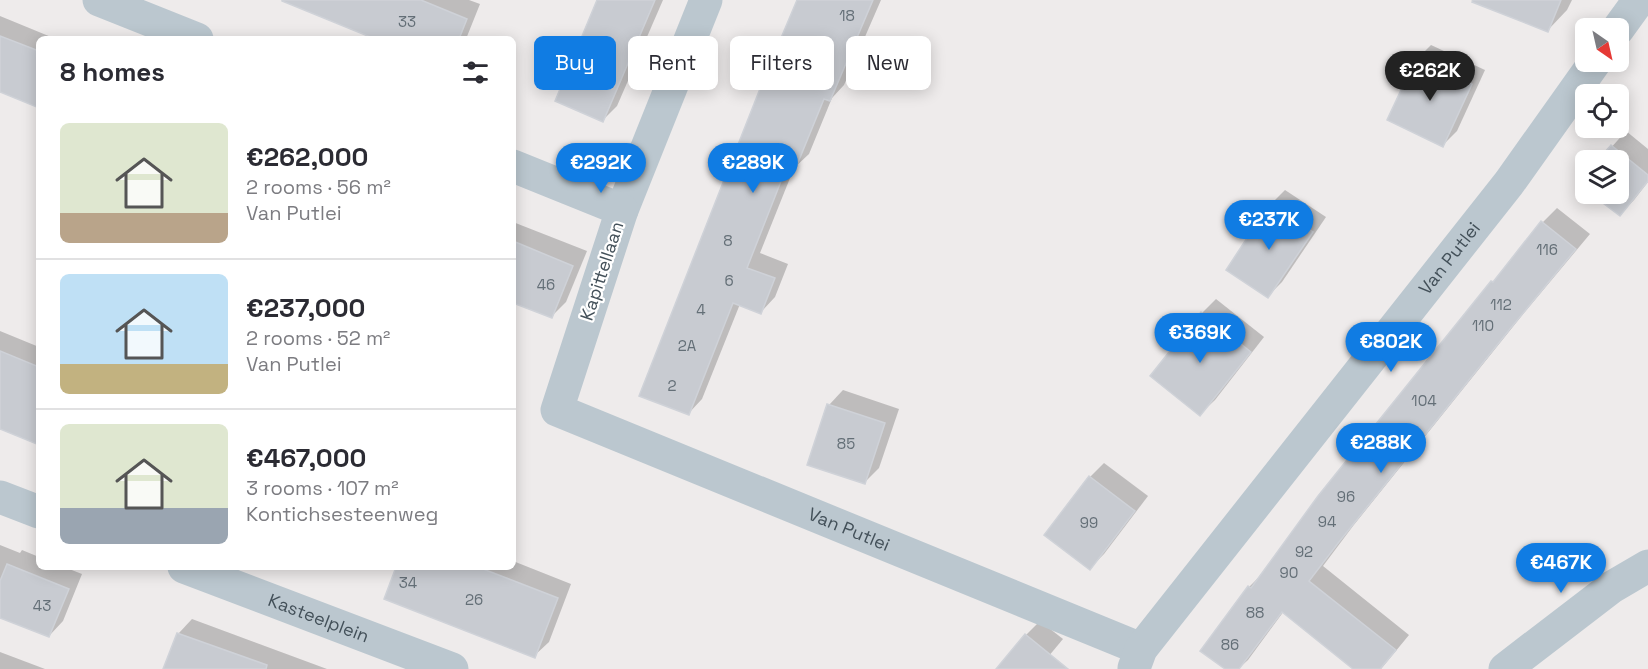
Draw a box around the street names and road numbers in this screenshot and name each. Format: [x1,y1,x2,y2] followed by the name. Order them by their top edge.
[1413,217,1485,299] street label: Van Putlei
[575,218,628,323] street label: Kapittellaan
[805,502,893,556] street label: Van Putlei
[265,588,373,647] street label: Kasteelplein

